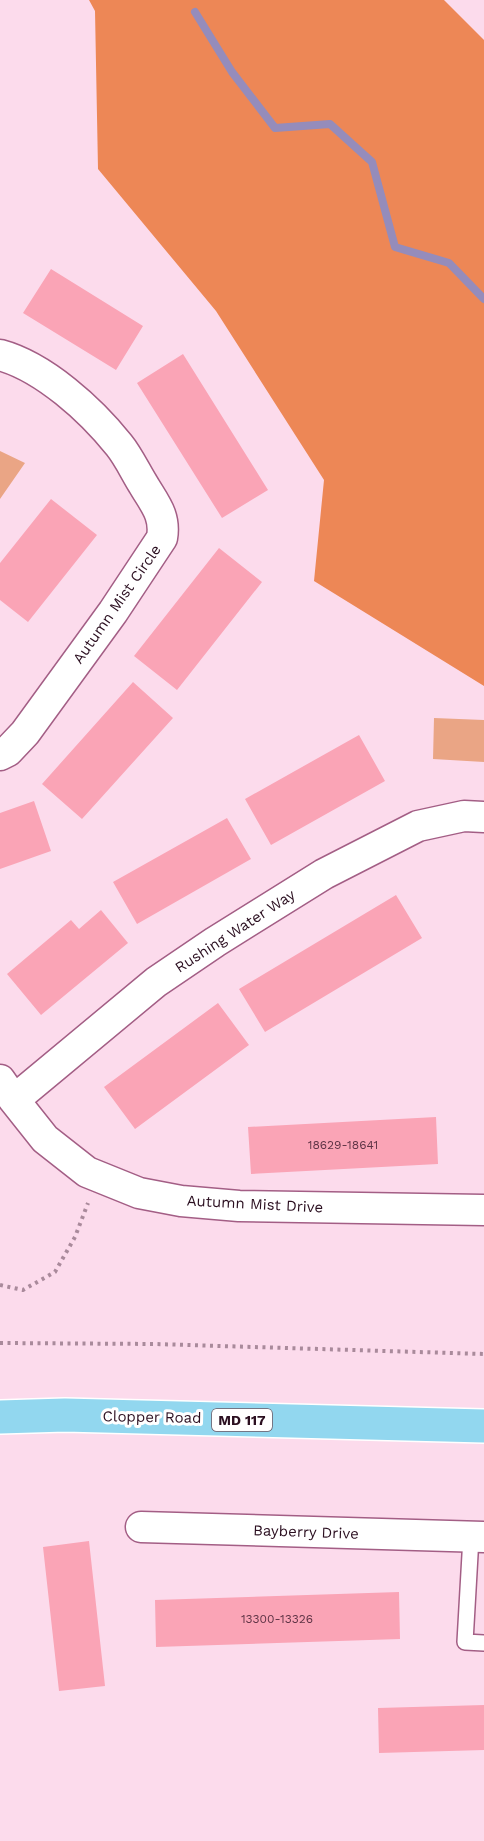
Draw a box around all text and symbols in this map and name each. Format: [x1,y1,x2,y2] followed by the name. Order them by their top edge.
[69,541,165,667] street label: Autumn Mist Circle
[172,885,299,976] street label: Rushing Water Way
[308,1138,378,1152] house number: 18629-18641
[186,1191,324,1217] street label: Autumn Mist Drive
[102,1407,202,1427] street label: Clopper Road
[212,1409,272,1431] road number: MD 117
[253,1521,359,1543] street label: Bayberry Drive
[241,1612,313,1626] house number: 13300-13326

